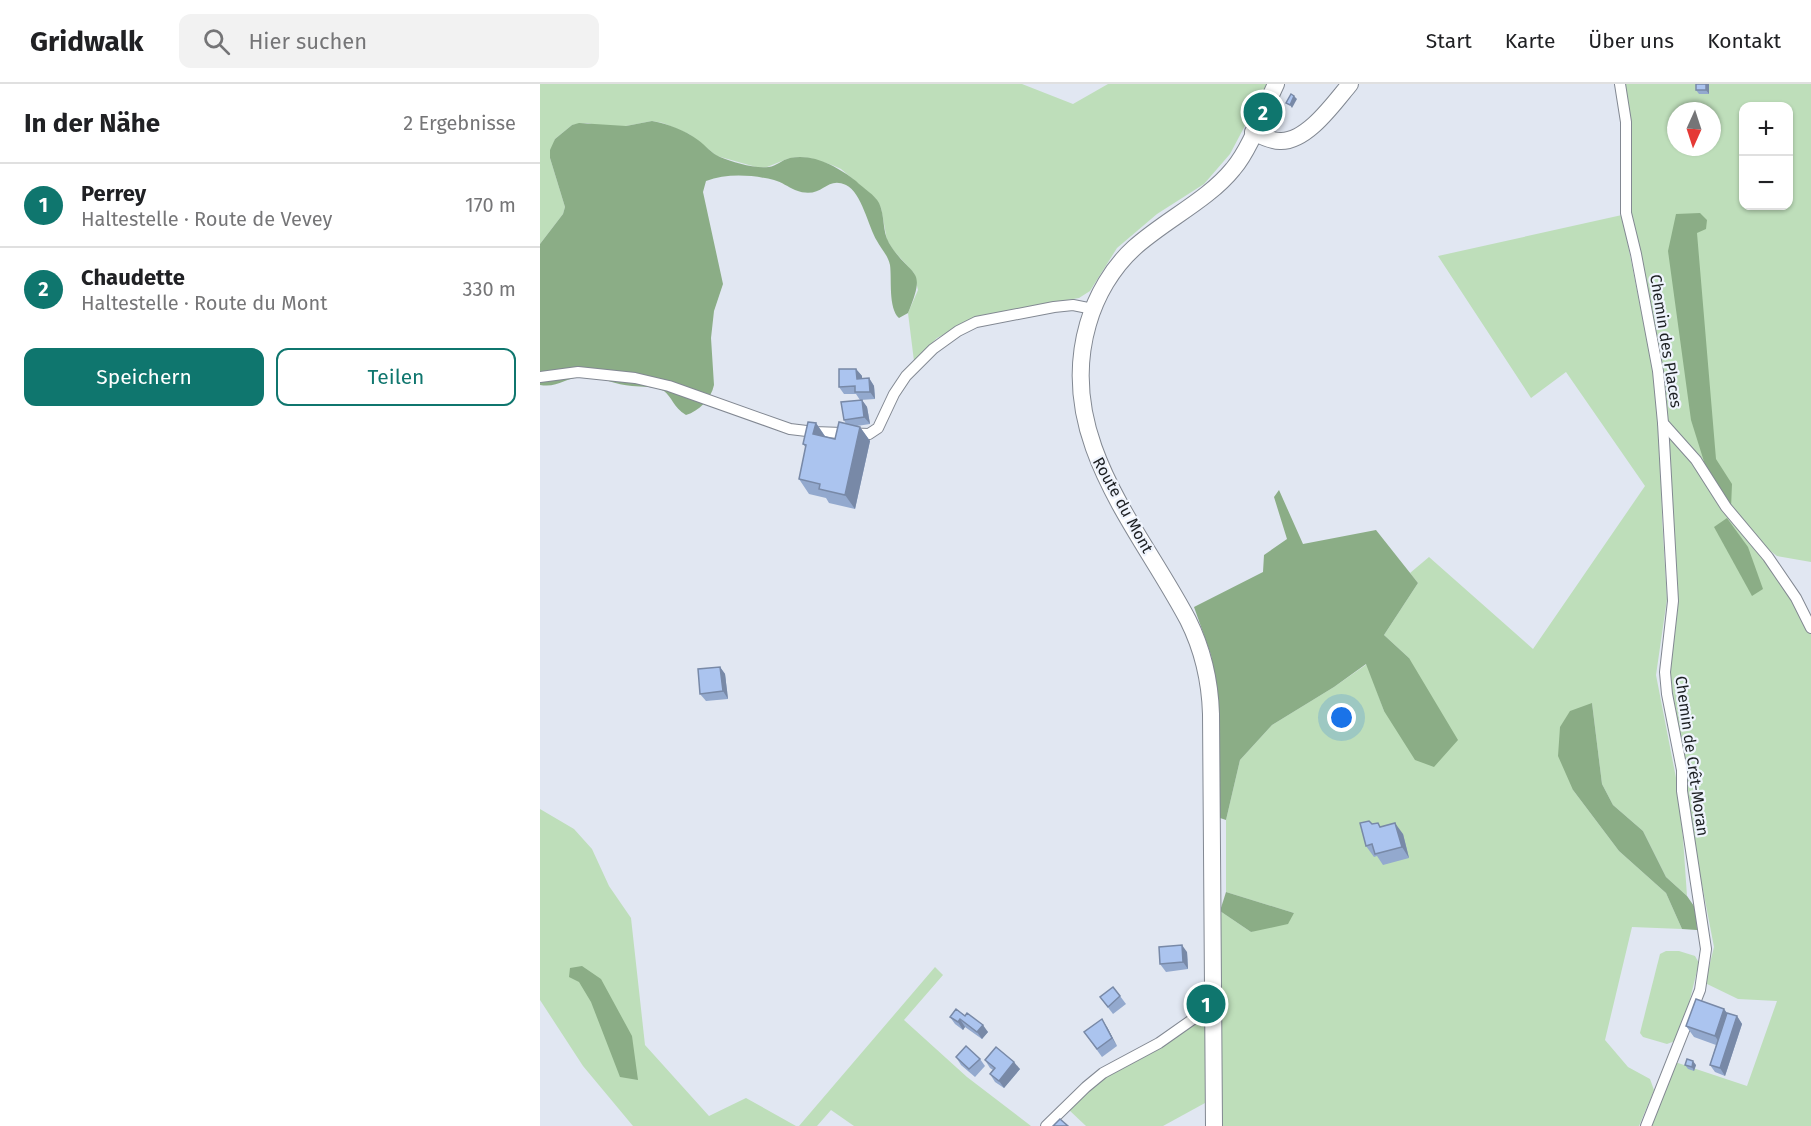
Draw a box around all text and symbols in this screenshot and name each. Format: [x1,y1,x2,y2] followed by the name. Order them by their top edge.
[179,14,599,68] search box
[30,25,143,58] text: Gridwalk
[200,25,233,58] icon: search
[248,28,367,55] text: Hier suchen
[1426,28,1472,54] text: Start
[1505,28,1555,54] text: Karte
[1588,28,1674,54] text: Über uns
[1707,28,1781,54] text: Kontakt
[1244,90,1282,135] pin: 2
[1667,102,1721,156] north arrow
[1739,102,1793,210] map controls
[1739,102,1793,156] button: +
[24,108,160,139] text: In der Nähe
[403,111,516,135] text: 2 Ergebnisse
[1739,156,1793,210] button: −
[81,180,146,207] text: Perrey
[39,193,48,217] text: 1
[465,193,516,217] text: 170 m
[81,207,332,231] text: Haltestelle · Route de Vevey
[81,264,185,291] text: Chaudette
[1646,273,1686,409] street label: Chemin des Places
[38,277,49,301] text: 2
[462,277,516,301] text: 330 m
[81,291,327,315] text: Haltestelle · Route du Mont
[24,348,264,406] button: Speichern
[276,348,516,406] button: Teilen
[1089,454,1157,556] street label: Route du Mont
[1671,675,1713,837] street label: Chemin de Crêt-Moran
[1327,703,1356,732] your location
[1186,982,1226,1026] pin: 1

